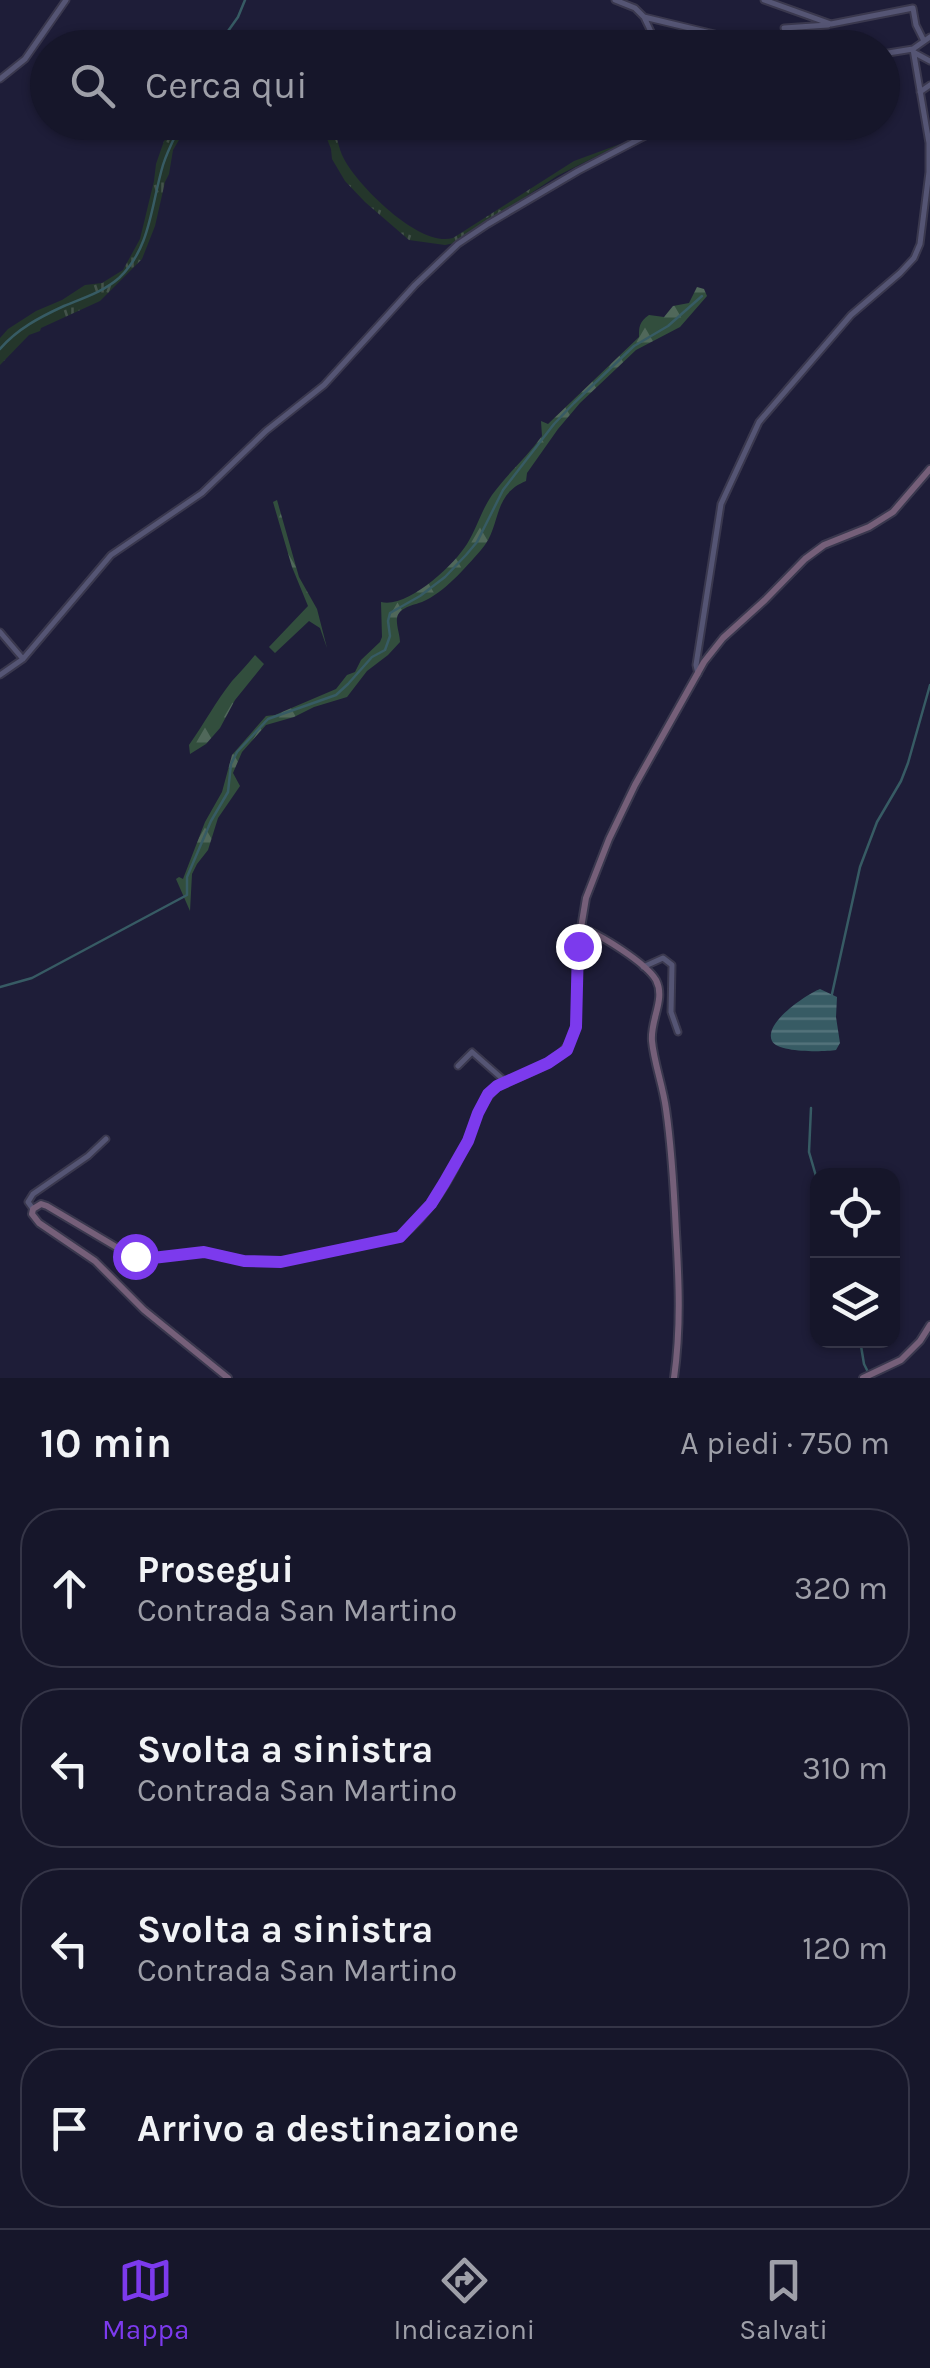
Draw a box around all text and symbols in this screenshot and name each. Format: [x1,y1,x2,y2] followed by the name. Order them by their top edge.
[30,30,900,140] search box
[65,58,120,113] icon: search
[145,63,308,108] text: Cerca qui
[556,924,602,970] route end
[810,1168,900,1348] map controls
[810,1168,900,1258] button: locate
[113,1234,159,1280] route start
[810,1258,900,1348] button: layers
[40,1418,172,1468] text: 10 min
[680,1425,890,1462] text: A piedi · 750 m
[137,1547,294,1592] text: Prosegui
[42,1561,97,1616] icon: ahead
[794,1570,888,1607] text: 320 m
[137,1592,457,1629] text: Contrada San Martino
[137,1727,434,1772] text: Svolta a sinistra
[42,1741,97,1796] icon: left
[802,1750,888,1787] text: 310 m
[137,1772,457,1809] text: Contrada San Martino
[137,1907,434,1952] text: Svolta a sinistra
[42,1921,97,1976] icon: left
[802,1930,888,1967] text: 120 m
[137,1952,457,1989] text: Contrada San Martino
[42,2101,97,2156] icon: arrive
[137,2106,519,2151] text: Arrivo a destinazione
[102,2253,189,2346] tab: Mappa
[393,2253,535,2346] tab: Indicazioni
[739,2253,828,2346] tab: Salvati

